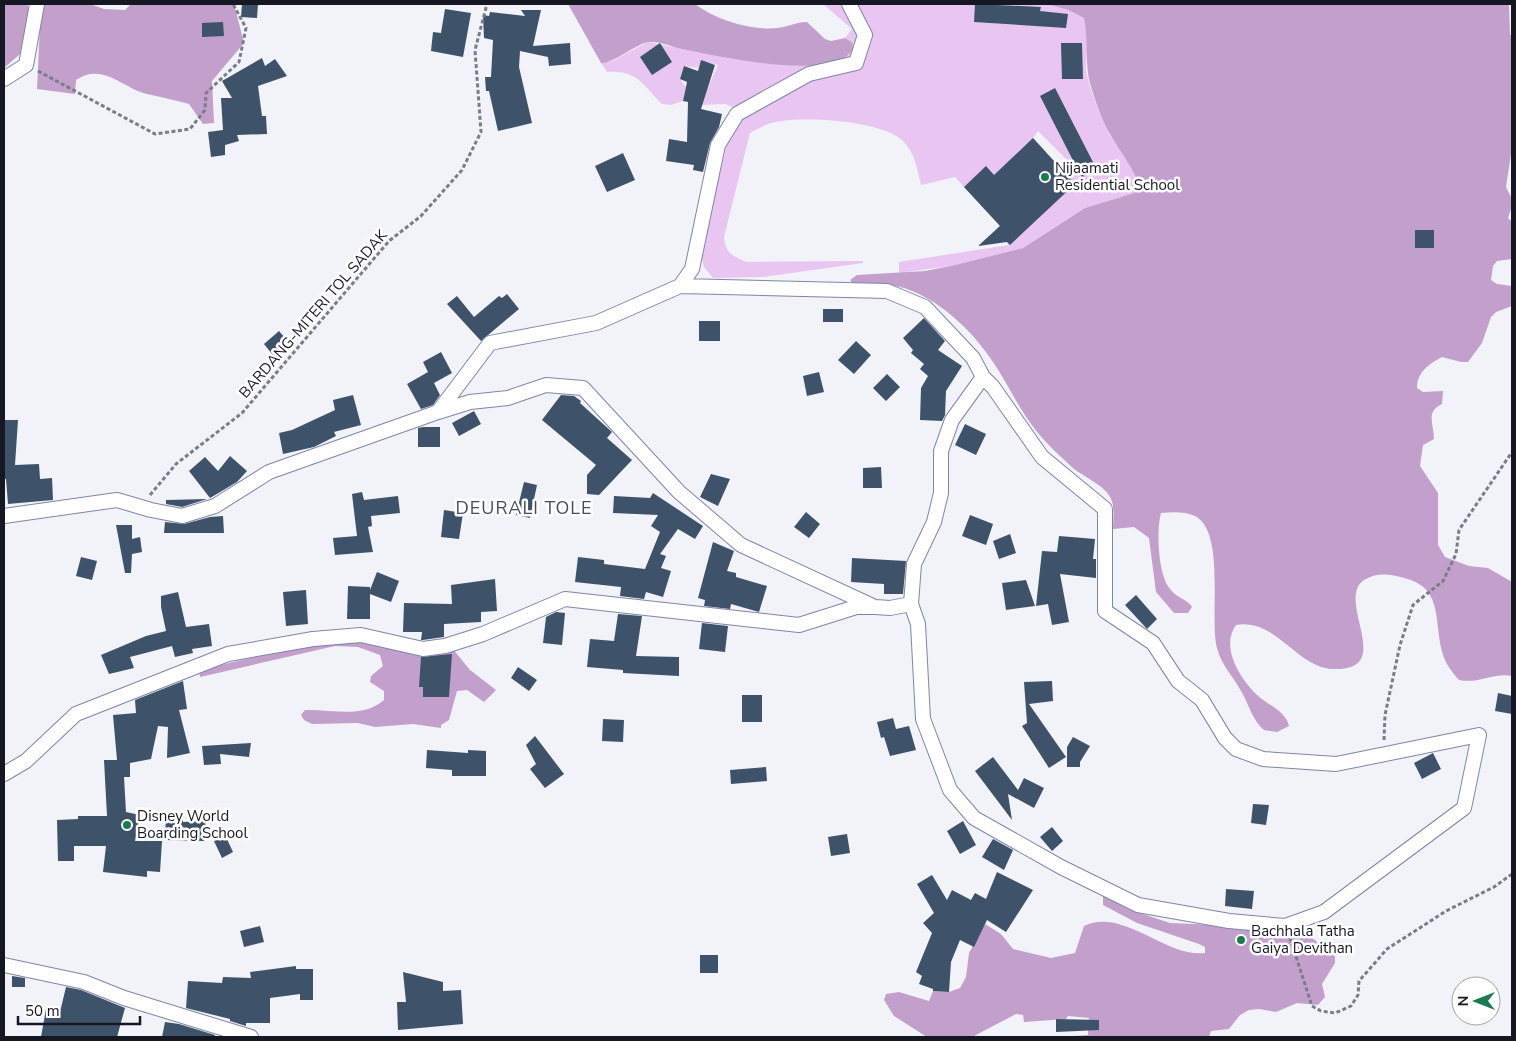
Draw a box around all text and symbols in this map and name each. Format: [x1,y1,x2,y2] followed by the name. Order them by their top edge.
[1055,158,1180,195] place label: Nijaamati Residential School
[1039,171,1051,183] marker: Nijaamati Residential School
[234,225,392,402] street label: BARDANG-MITERI TOL SADAK
[455,496,593,520] district label: DEURALI TOLE
[137,806,248,843] place label: Disney World Boarding School
[121,819,133,831] marker: Disney World Boarding School
[1251,921,1355,958] place label: Bachhala Tatha Gaiya Devithan
[1235,934,1247,946] marker: Bachhala Tatha Gaiya Devithan
[1451,976,1501,1026] north arrow
[18,994,140,1026] scale bar
[1454,996,1473,1006] text: N
[25,1001,60,1021] text: 50 m

